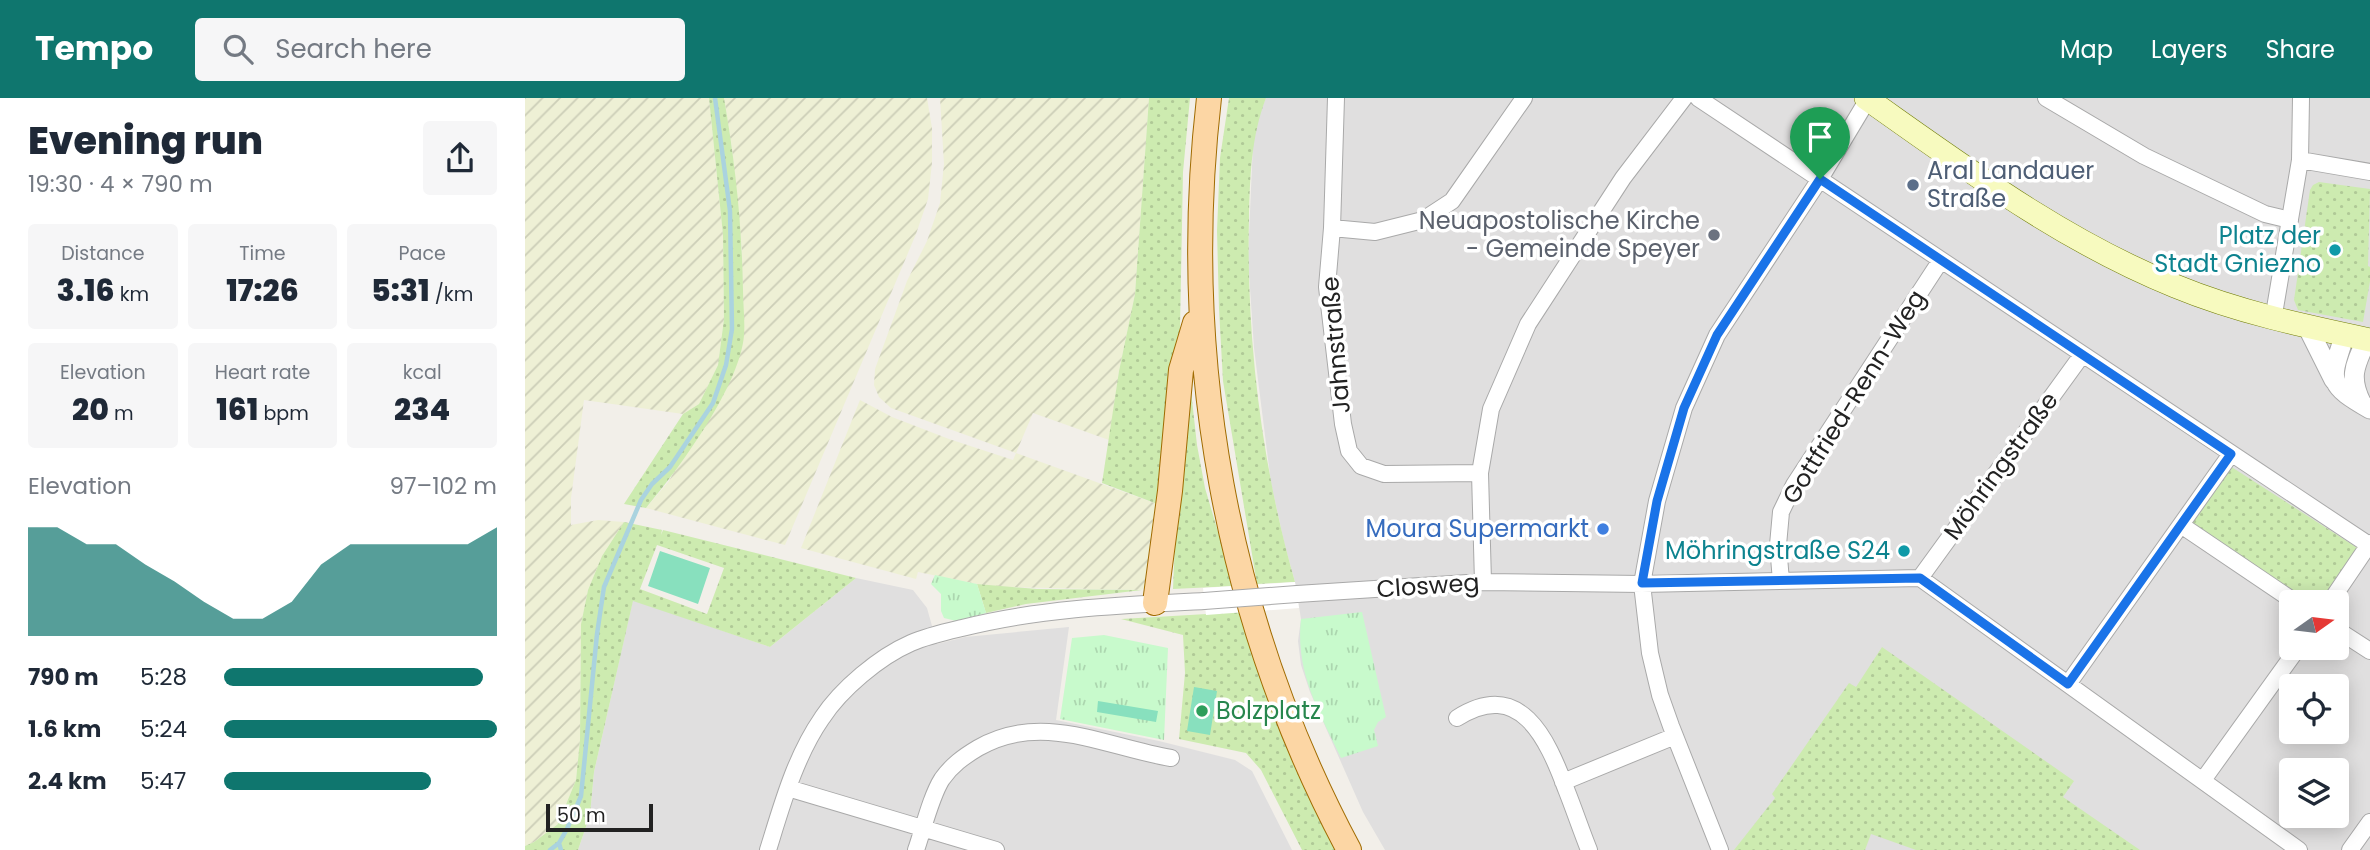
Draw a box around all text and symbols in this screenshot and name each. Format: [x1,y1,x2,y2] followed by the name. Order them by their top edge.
[195,18,685,81] search box
[35,25,153,72] text: Tempo
[219,30,257,68] icon: search
[275,31,432,67] text: Search here
[2060,33,2113,66] text: Map
[2151,33,2227,66] text: Layers
[2265,33,2335,66] text: Share
[1790,107,1850,179] pin
[28,114,263,167] text: Evening run
[1801,118,1839,156] icon: arrive
[423,121,497,195] button: share
[1927,154,2094,215] place label: Aral Landauer Straße
[28,168,213,200] text: 19:30 · 4 × 790 m
[1905,177,1921,193] marker: Aral Landauer Straße
[1419,204,1700,265] place label: Neuapostolische Kirche - Gemeinde Speyer
[2154,219,2321,280] place label: Platz der Stadt Gniezno
[1706,227,1722,243] marker: Neuapostolische Kirche - Gemeinde Speyer
[61,240,144,267] text: Distance
[239,240,286,267] text: Time
[399,240,446,267] text: Pace
[2327,242,2343,258] marker: Platz der Stadt Gniezno
[57,269,115,312] text: 3.16
[226,269,299,312] text: 17:26
[371,269,430,312] text: 5:31
[1313,275,1358,415] street label: Jahnstraße
[115,281,149,308] text: km
[430,281,473,308] text: /km
[1774,283,1933,510] street label: Gottfried-Renn-Weg
[60,359,146,386] text: Elevation
[215,359,310,386] text: Heart rate
[403,359,442,386] text: kcal
[1936,385,2066,546] street label: Möhringstraße
[72,388,109,431] text: 20
[216,388,258,431] text: 161
[394,388,450,431] text: 234
[109,400,134,427] text: m
[258,400,309,427] text: bpm
[28,470,132,502] text: Elevation
[390,470,497,502] text: 97–102 m
[1366,512,1589,545] place label: Moura Supermarkt
[1595,521,1611,537] marker: Moura Supermarkt
[1665,534,1890,567] place label: Möhringstraße S24
[1896,543,1912,559] marker: Möhringstraße S24
[1375,565,1481,606] street label: Closweg
[2279,590,2349,660] north arrow
[2279,590,2349,828] map controls
[28,661,99,693] text: 790 m
[140,661,187,693] text: 5:28
[2279,674,2349,744] button: locate
[1216,694,1321,727] place label: Bolzplatz
[1194,703,1210,719] marker: Bolzplatz
[28,713,101,745] text: 1.6 km
[140,713,187,745] text: 5:24
[2279,758,2349,828] button: layers
[28,765,107,797] text: 2.4 km
[140,765,186,797] text: 5:47
[546,801,653,833] scale bar
[557,802,606,829] text: 50 m

